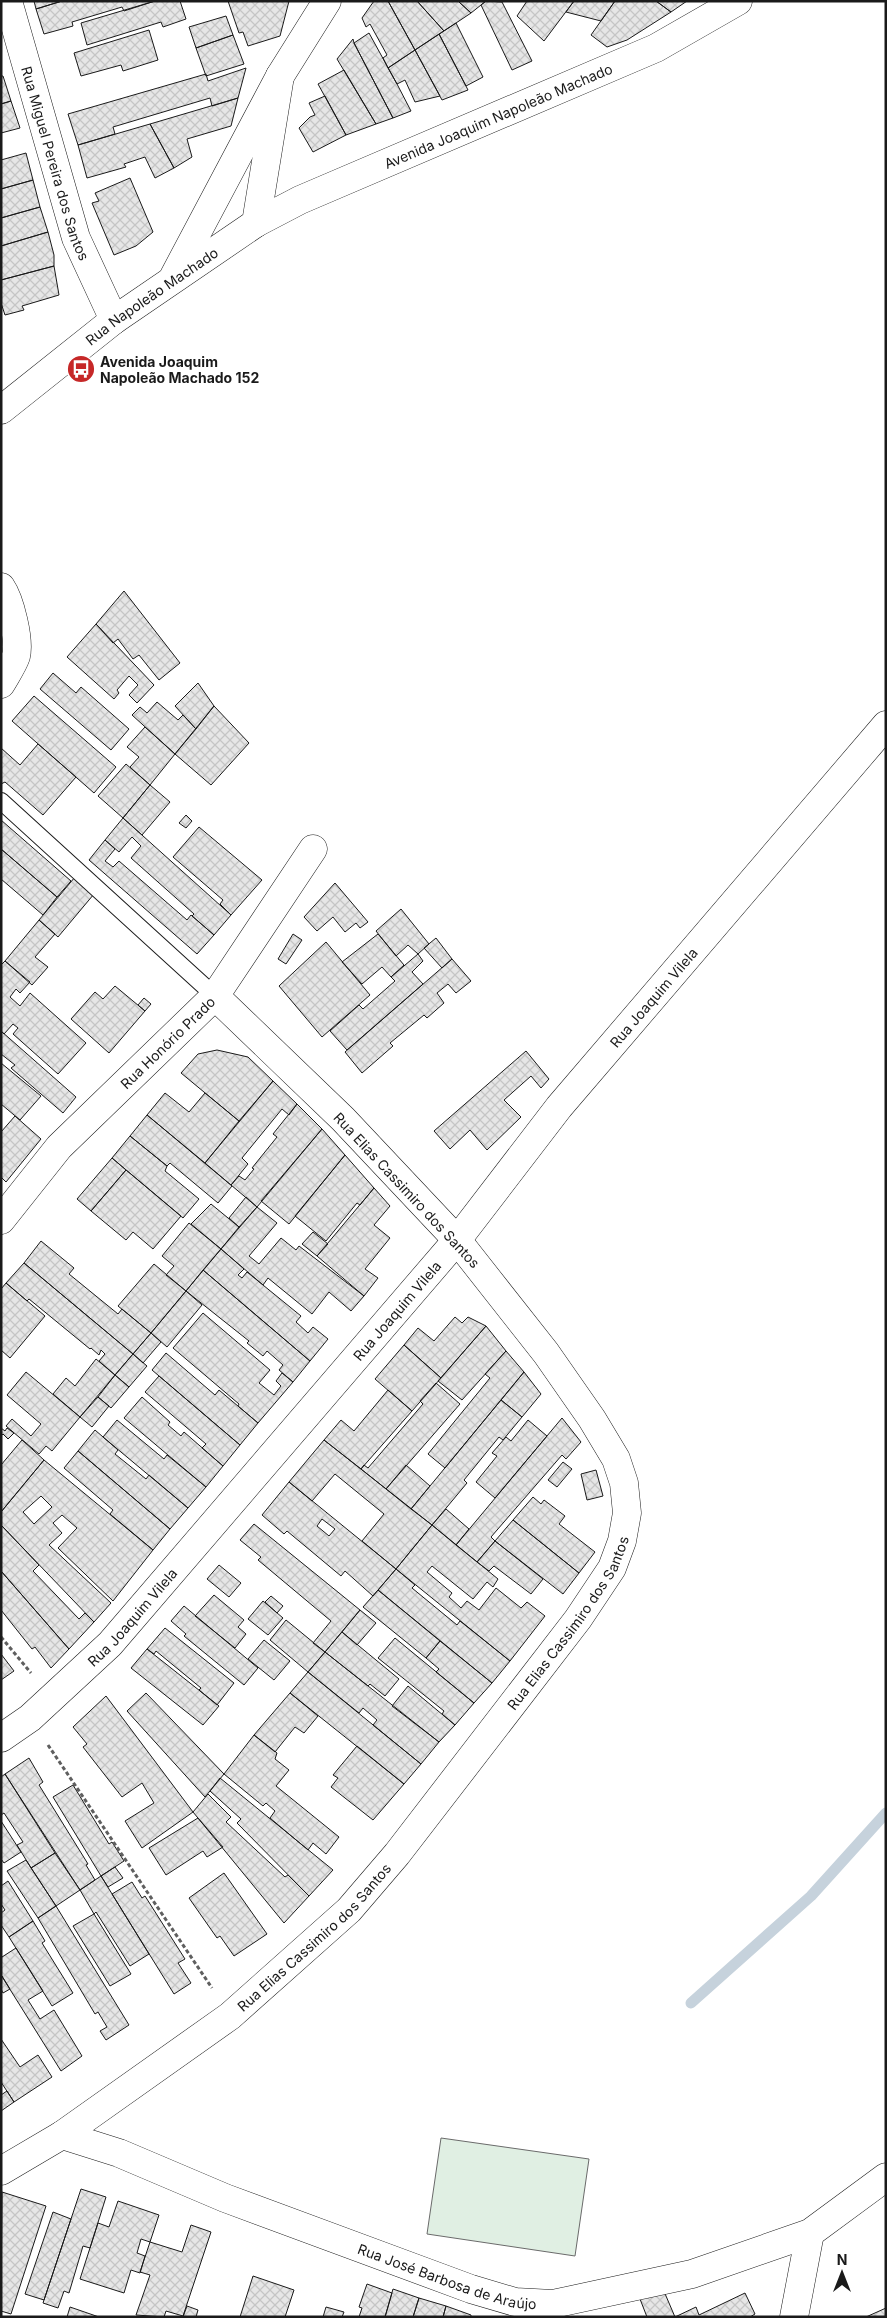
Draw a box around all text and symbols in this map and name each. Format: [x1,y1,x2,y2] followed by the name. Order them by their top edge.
[381,59,615,172] street label: Avenida Joaquim Napoleão Machado
[19,64,94,263] street label: Rua Miguel Pereira dos Santos
[82,243,221,348] street label: Rua Napoleão Machado
[100,353,259,386] place label: Avenida Joaquim Napoleão Machado 152
[66,354,96,384] bus stop icon: Avenida Joaquim Napoleão Machado 152
[606,944,700,1050] street label: Rua Joaquim Vilela
[117,993,218,1092] street label: Rua Honório Prado
[330,1109,484,1271] street label: Rua Elias Cassimiro dos Santos
[349,1257,444,1364] street label: Rua Joaquim Vilela
[503,1535,631,1713] street label: Rua Elias Cassimiro dos Santos
[84,1564,180,1669] street label: Rua Joaquim Vilela
[233,1860,394,2014] street label: Rua Elias Cassimiro dos Santos
[356,2239,537,2312] street label: Rua José Barbosa de Araújo
[817,2248,867,2298] north arrow
[837,2251,847,2268] text: N

